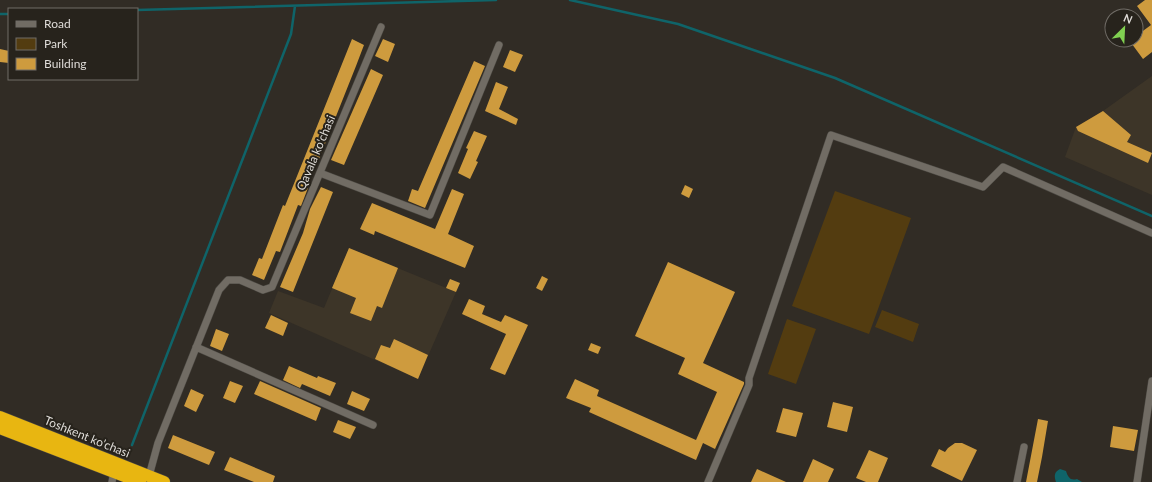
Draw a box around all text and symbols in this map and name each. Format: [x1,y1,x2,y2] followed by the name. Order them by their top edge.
[8,8,138,80] legend
[1104,8,1144,48] north arrow
[1122,11,1135,26] text: N
[44,16,71,31] text: Road
[44,36,68,51] text: Park
[44,56,87,71] text: Building
[293,113,338,193] street label: Qavala ko'chasi
[42,412,132,461] street label: Toshkent ko'chasi

